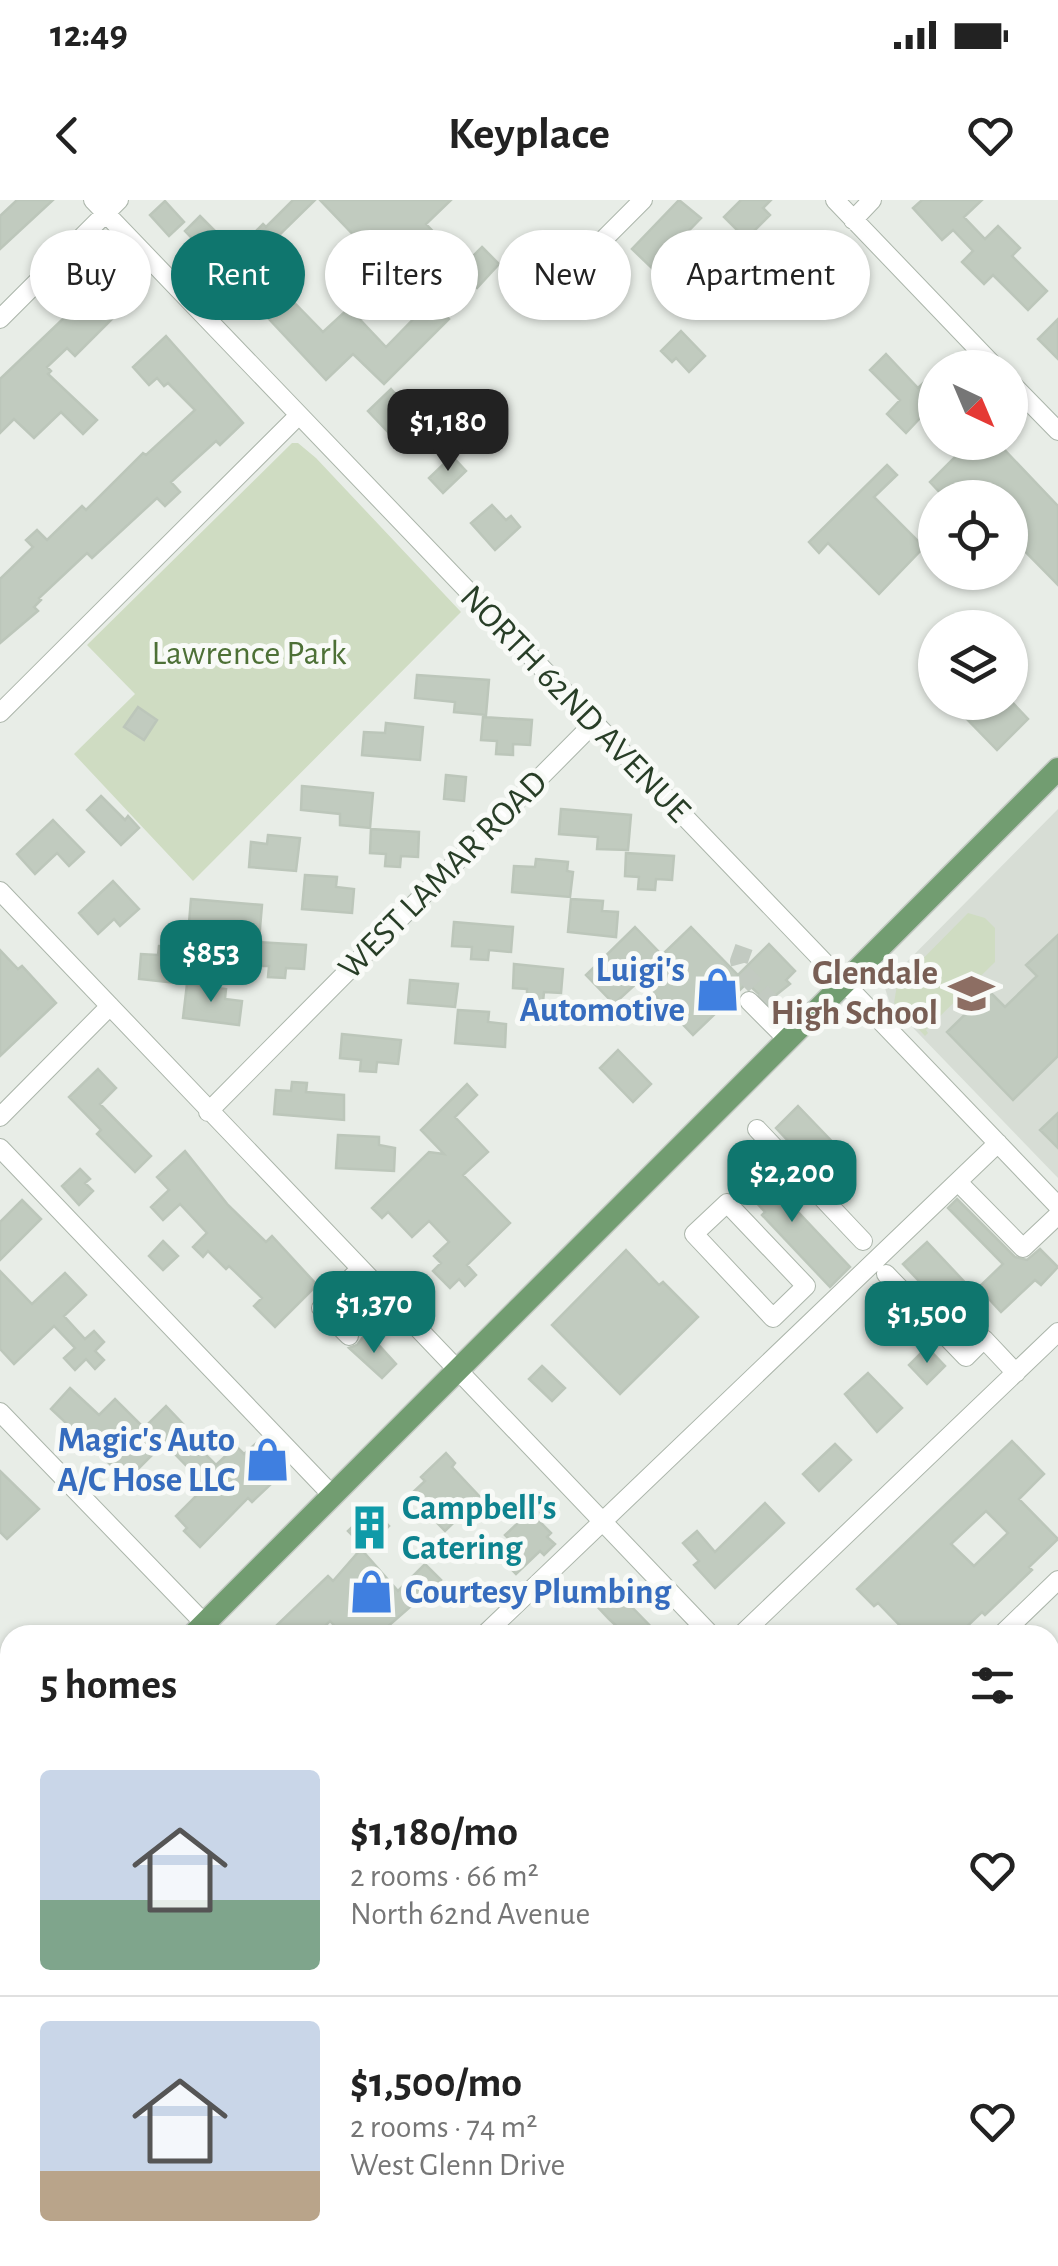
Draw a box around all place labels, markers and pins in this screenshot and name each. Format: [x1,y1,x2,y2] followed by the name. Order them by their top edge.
[367,389,529,474] pin: $1,180
[152,920,270,1005] pin: $853
[520,953,685,1028] place label: Luigi's Automotive
[770,956,938,1031] place label: Glendale High School
[694,966,742,1014] shop icon: Luigi's Automotive
[947,969,995,1017] school or university icon: Glendale High School
[711,1140,873,1225] pin: $2,200
[293,1271,455,1356] pin: $1,370
[846,1281,1008,1366] pin: $1,500
[57,1423,235,1498] place label: Magic's Auto A/C Hose LLC
[244,1436,292,1484] shop icon: Magic's Auto A/C Hose LLC
[402,1491,557,1566] place label: Campbell's Catering
[345,1504,393,1552] building icon: Campbell's Catering
[348,1568,396,1616] shop icon: Courtesy Plumbing
[405,1575,672,1610] place label: Courtesy Plumbing

